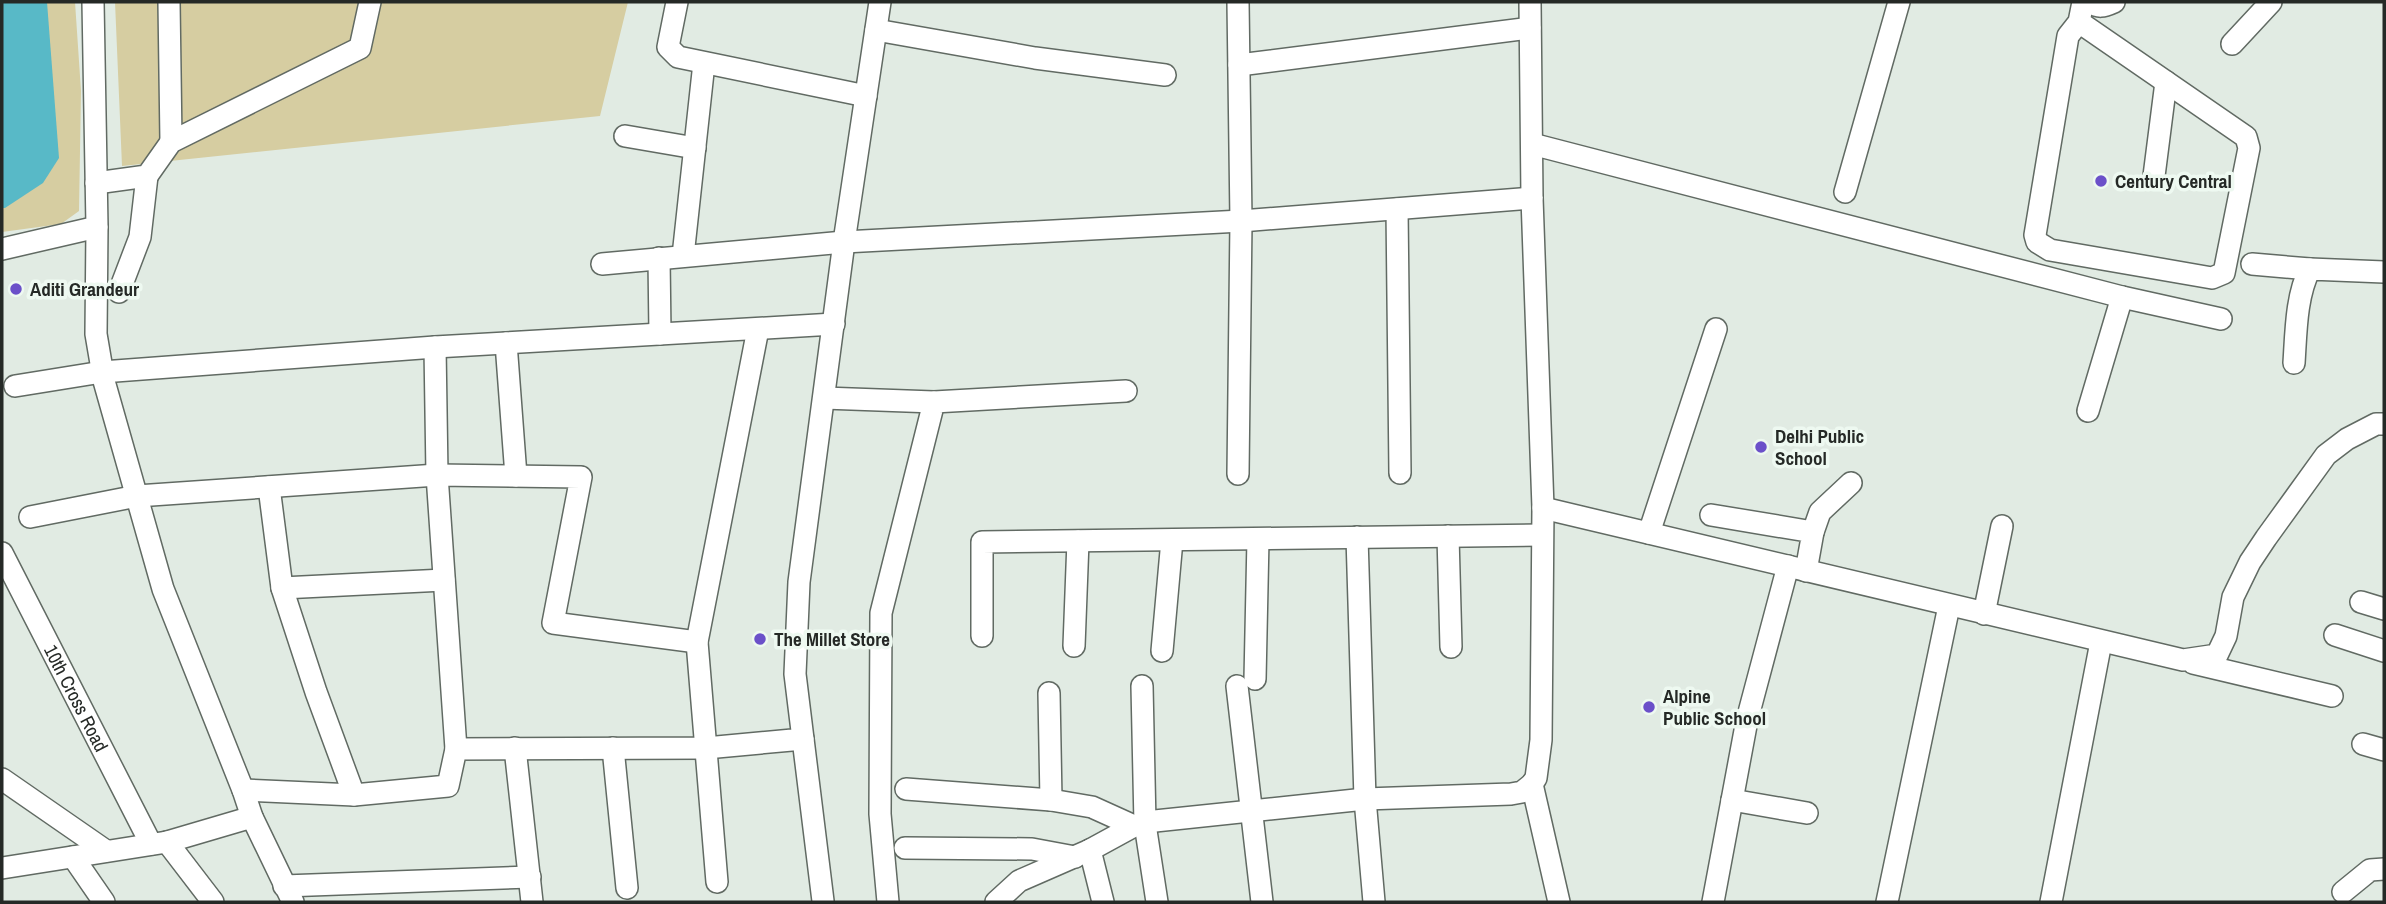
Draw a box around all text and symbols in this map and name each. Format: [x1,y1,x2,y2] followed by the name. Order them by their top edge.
[2115,168,2232,194] place label: Century Central
[2093,173,2109,189] marker: Century Central
[30,276,139,302] place label: Aditi Grandeur
[8,281,24,297] marker: Aditi Grandeur
[1775,423,1864,471] place label: Delhi Public School
[1753,439,1769,455] marker: Delhi Public School
[774,626,890,652] place label: The Millet Store
[752,631,768,647] marker: The Millet Store
[38,640,115,756] street label: 10th Cross Road
[1663,683,1766,731] place label: Alpine Public School
[1641,699,1657,715] marker: Alpine Public School

